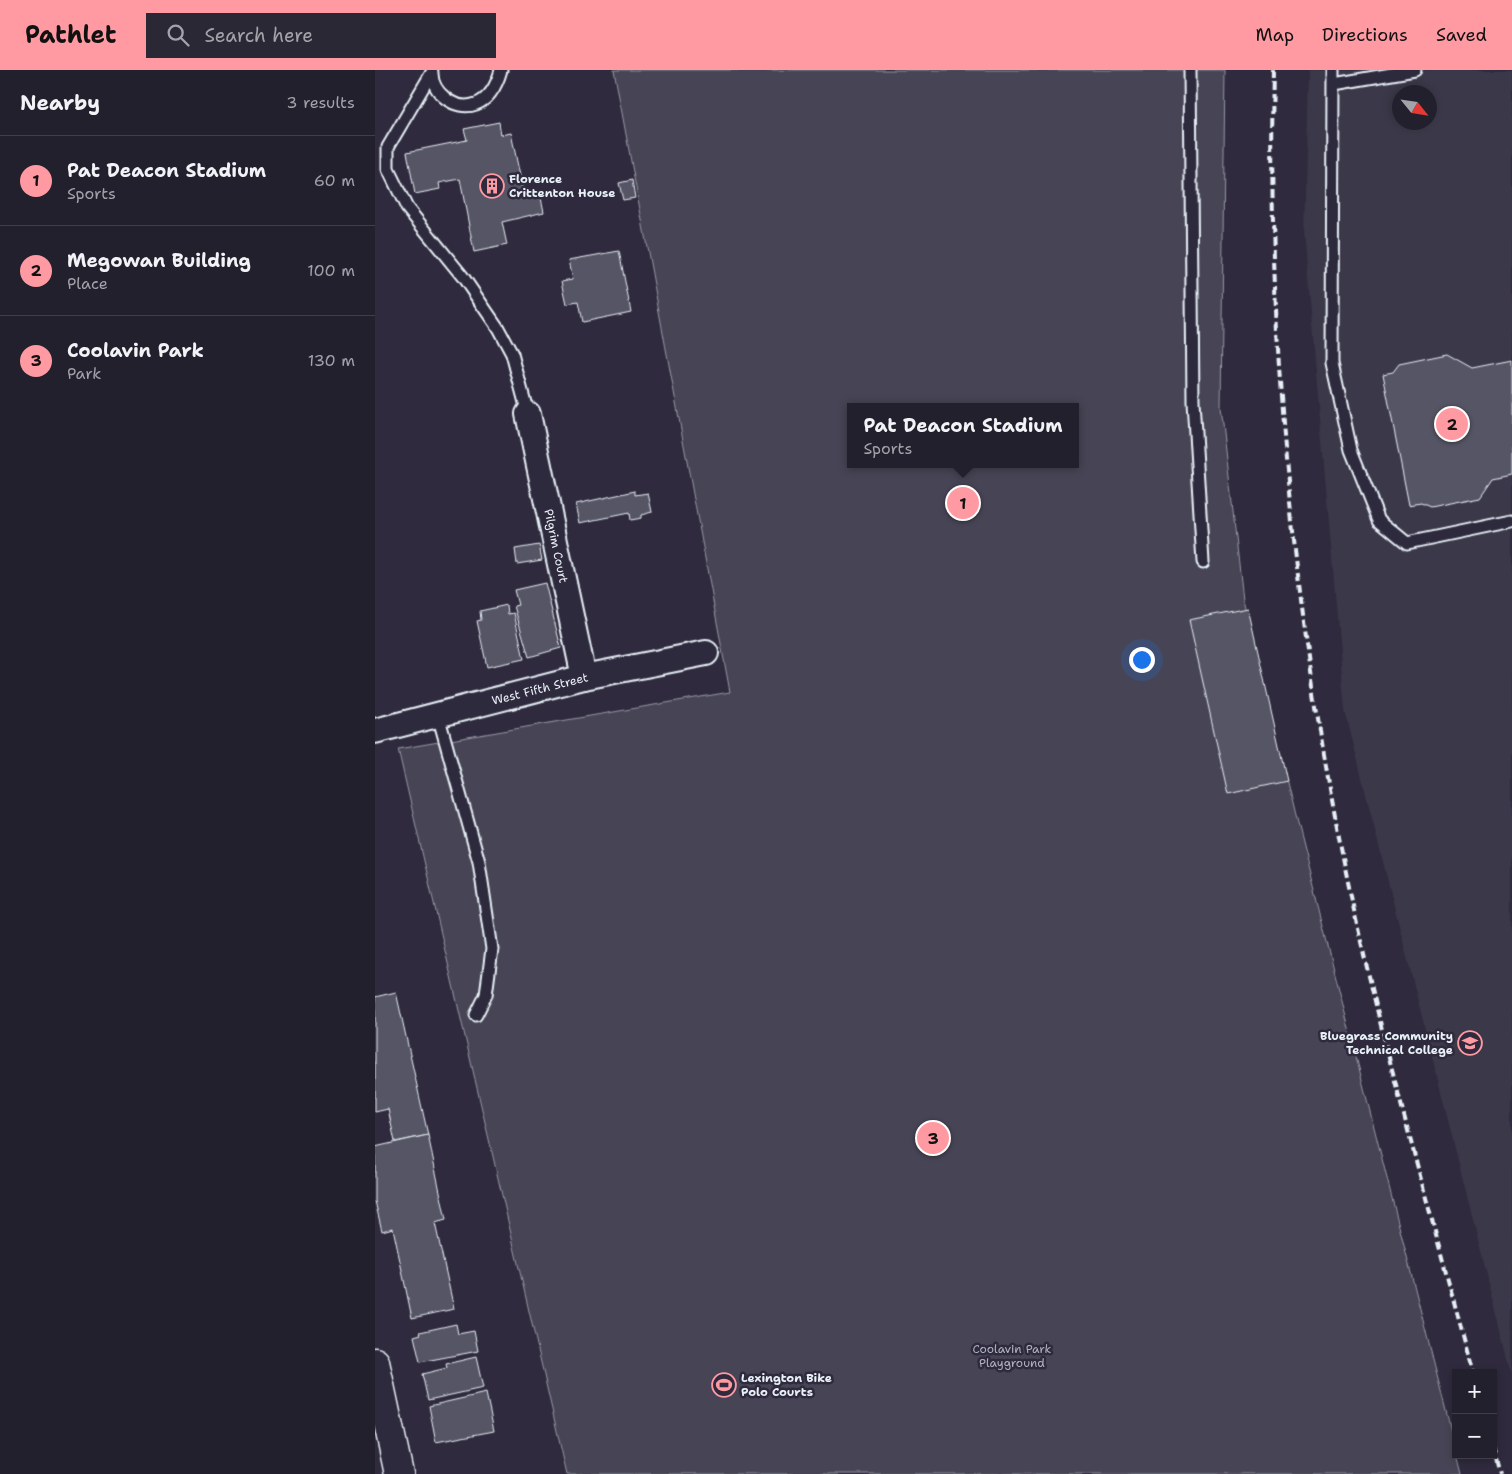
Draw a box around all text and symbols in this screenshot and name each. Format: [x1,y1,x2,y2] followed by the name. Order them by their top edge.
[146,13,496,58] search box
[25,19,116,51] text: Pathlet
[164,21,192,49] icon: search
[204,23,313,48] text: Search here
[1256,23,1294,47] text: Map
[1322,23,1408,47] text: Directions
[1436,23,1487,47] text: Saved
[1392,85,1437,130] north arrow
[20,89,100,117] text: Nearby
[286,92,355,113] text: 3 results
[67,158,266,183] text: Pat Deacon Stadium
[32,170,40,191] text: 1
[314,170,355,191] text: 60 m
[509,171,616,201] place label: Florence Crittenton House
[479,173,505,199] building icon: Florence Crittenton House
[67,183,116,204] text: Sports
[67,248,251,273] text: Megowan Building
[30,260,42,281] text: 2
[307,260,355,281] text: 100 m
[67,273,108,294] text: Place
[67,338,204,363] text: Coolavin Park
[30,350,42,371] text: 3
[308,350,355,371] text: 130 m
[67,363,101,384] text: Park
[847,403,1079,468] popup
[1436,405,1468,443] pin: 2
[863,413,1063,438] text: Pat Deacon Stadium
[863,438,912,459] text: Sports
[947,484,979,522] pin: 1
[540,507,572,585] street label: Pilgrim Court
[1129,647,1155,673] your location
[490,669,590,709] street label: West Fifth Street
[1320,1028,1453,1058] place label: Bluegrass Community Technical College
[1457,1030,1483,1056] school or university icon: Bluegrass Community Technical College
[917,1119,949,1157] pin: 3
[973,1341,1052,1371] park label: Coolavin Park Playground
[1452,1369,1497,1459] map controls
[1452,1369,1497,1414] button: +
[741,1370,832,1400] place label: Lexington Bike Polo Courts
[711,1372,737,1398] sports icon: Lexington Bike Polo Courts
[1452,1414,1497,1459] button: −

